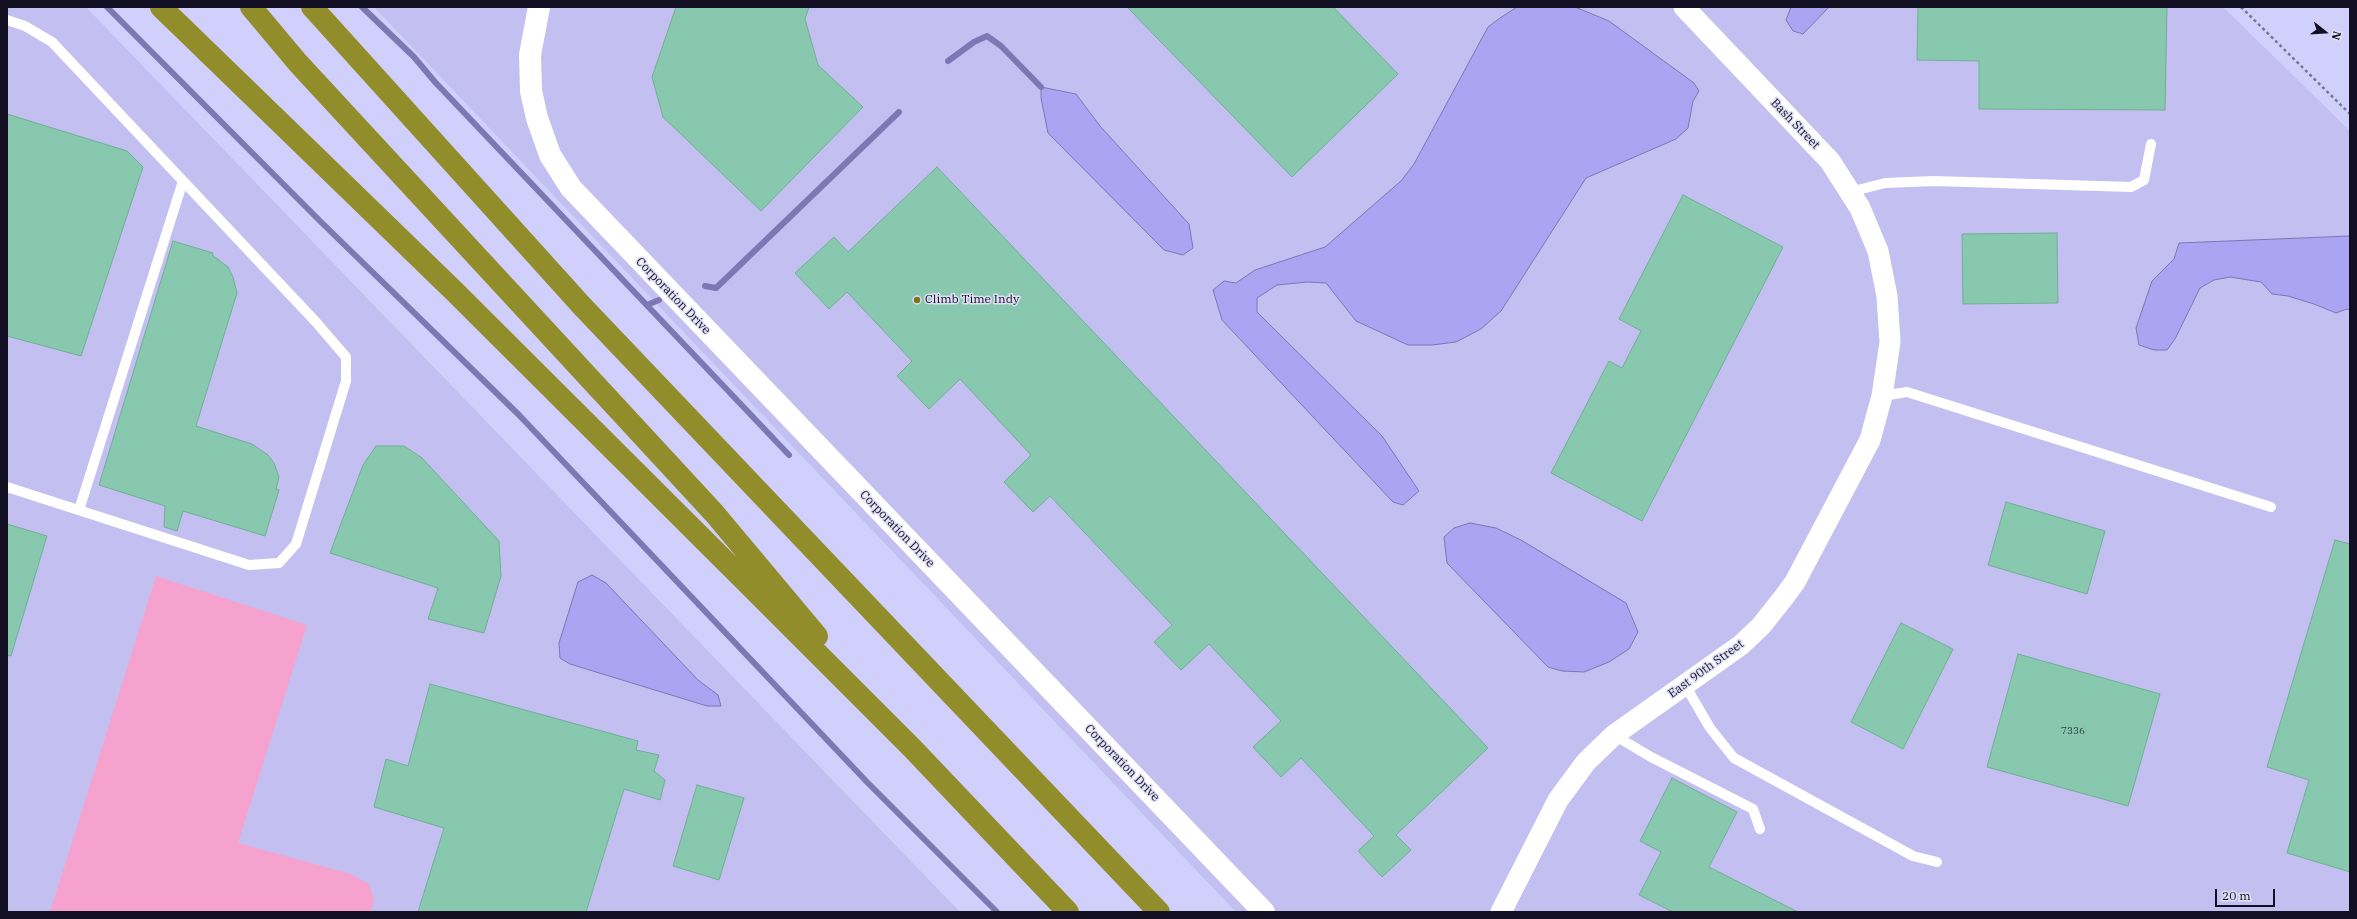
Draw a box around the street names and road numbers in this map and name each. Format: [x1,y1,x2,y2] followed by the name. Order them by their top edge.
[1767,96,1823,152] street label: Bash Street
[633,255,713,337] street label: Corporation Drive
[857,488,937,570] street label: Corporation Drive
[1666,637,1746,701] street label: East 90th Street
[1082,722,1162,804] street label: Corporation Drive

